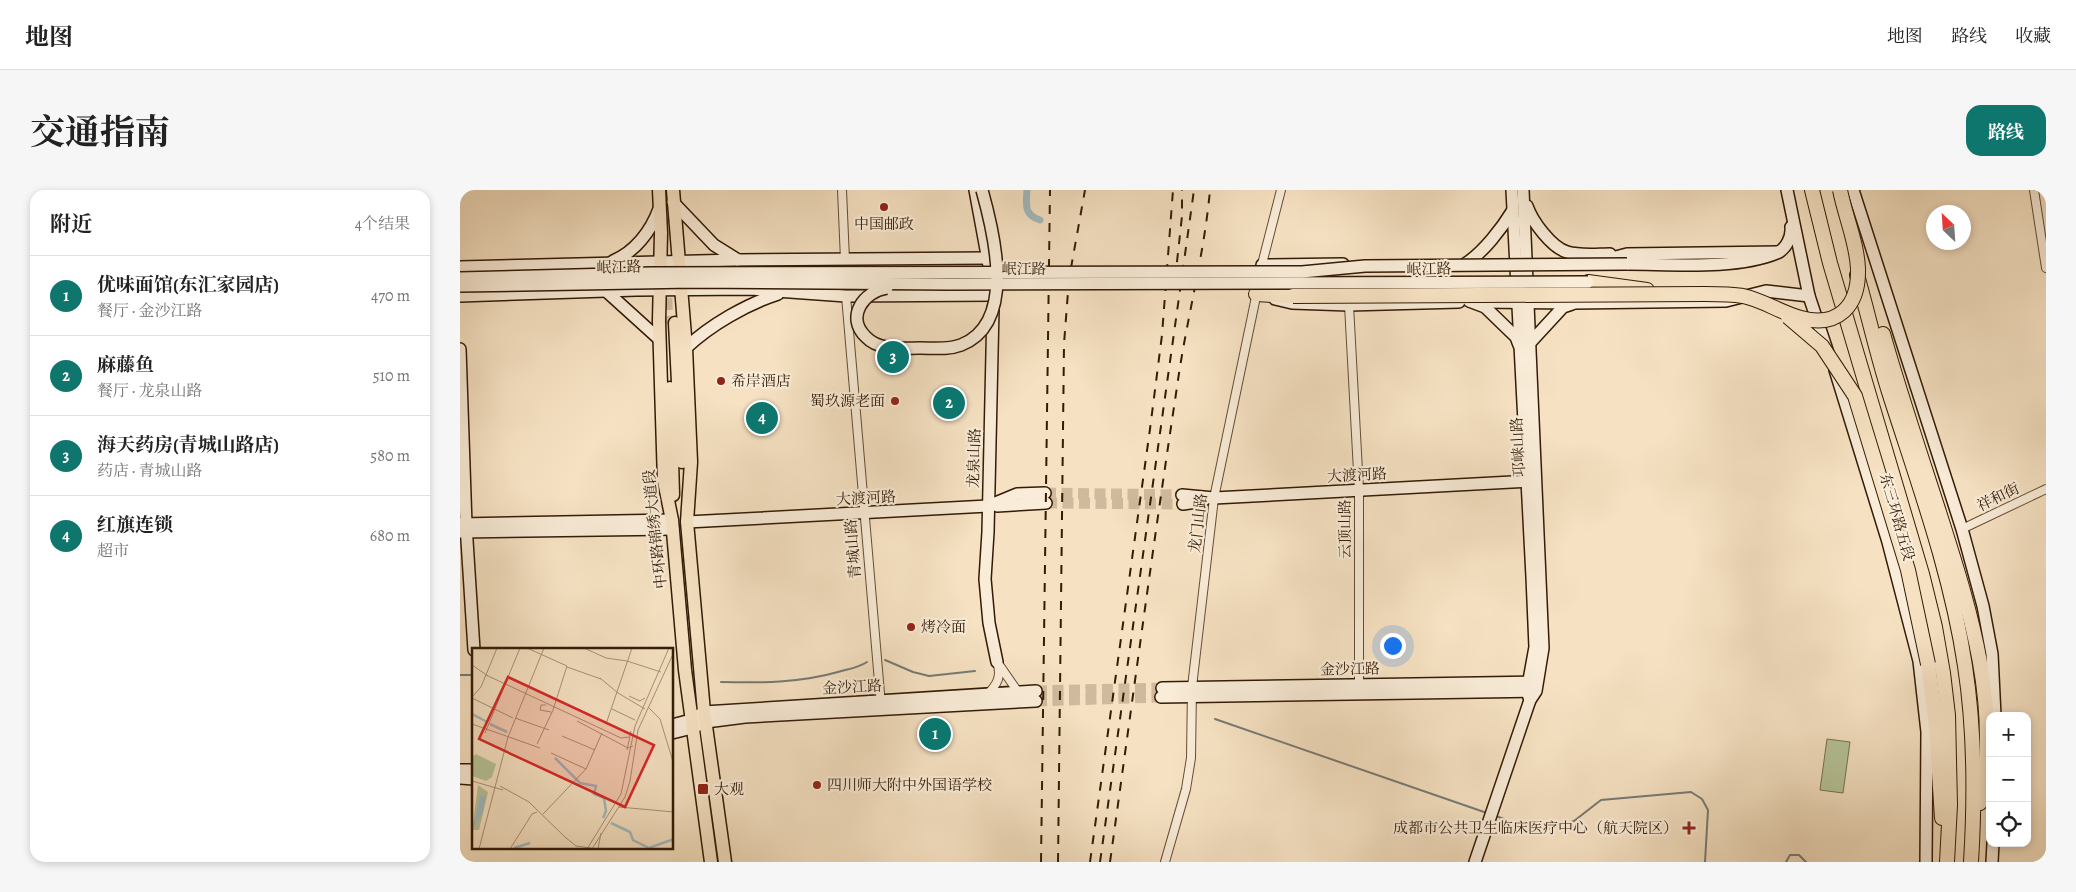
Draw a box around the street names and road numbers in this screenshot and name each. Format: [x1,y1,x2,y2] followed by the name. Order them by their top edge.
[596,257,642,277] street label: 岷江路
[1001,259,1047,279] street label: 岷江路
[1406,259,1452,279] street label: 岷江路
[1506,417,1530,477] street label: 邛崃山路
[963,428,985,488] street label: 龙泉山路
[1327,463,1387,487] street label: 大渡河路
[639,468,671,590] street label: 中环路锦绣大道段
[1875,471,1919,563] street label: 东三环路五段
[1973,478,2023,516] street label: 祥和街
[836,486,896,510] street label: 大渡河路
[1184,492,1212,554] street label: 龙门山路
[1335,499,1355,559] street label: 云顶山路
[840,518,866,580] street label: 青城山路
[1320,658,1380,680] street label: 金沙江路
[822,675,882,699] street label: 金沙江路

